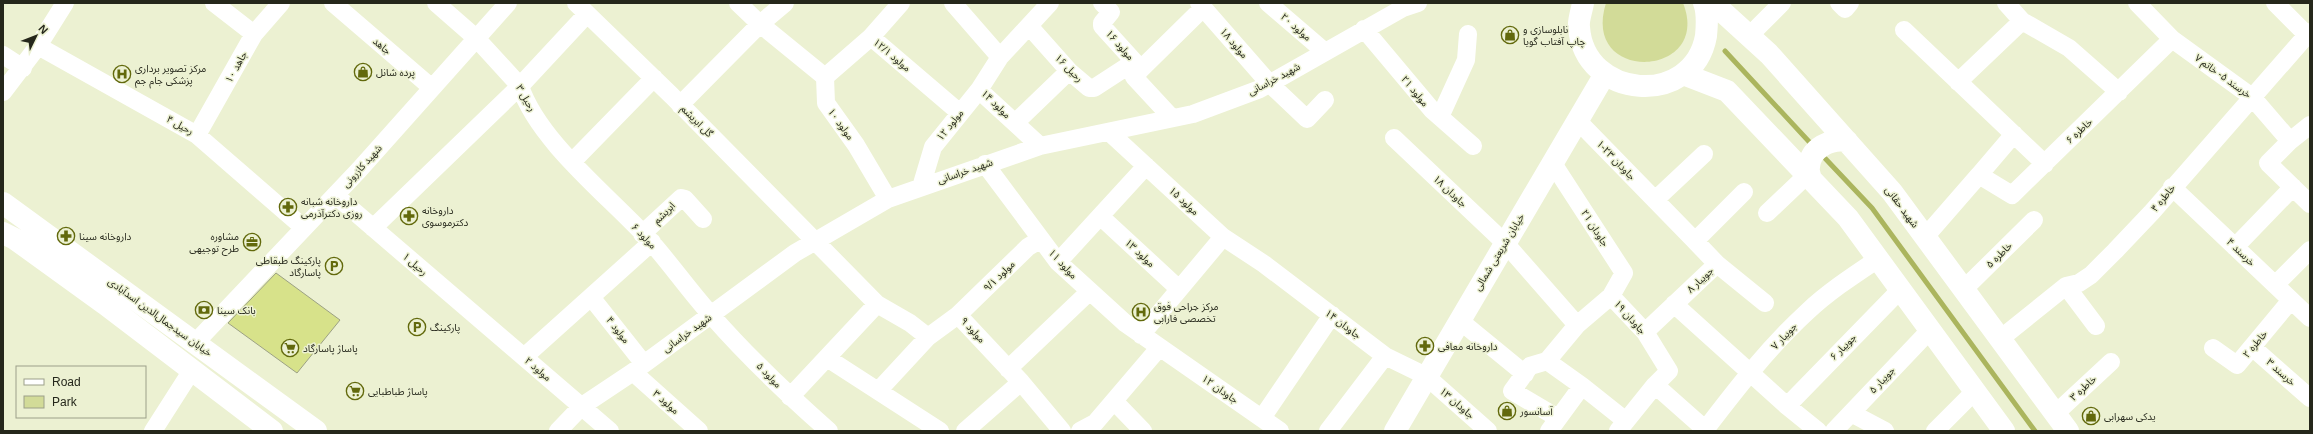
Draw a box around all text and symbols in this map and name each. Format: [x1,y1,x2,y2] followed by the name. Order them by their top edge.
[1278,11,1313,44] street label: مولود ۲۰
[16,16,56,56] north arrow
[36,22,50,36] text: N
[1523,24,1586,48] place label: نابلوسازی و چاپ آفتاب گویا
[1500,25,1520,45] shop icon: نابلوسازی و چاپ آفتاب گویا
[1217,26,1250,61] street label: مولود ۱۸
[1103,28,1136,63] street label: مولود ۱۶
[371,35,393,57] street label: جاهد
[871,36,913,74] street label: مولود ۱۲/۱
[223,49,249,85] street label: جاهد ۱۰
[1052,52,1085,85] street label: رحیل ۱۶
[2192,52,2253,102] street label: خرسند ۵- خاتم ۷
[1246,61,1303,98] street label: شهید خراسانی
[353,62,373,82] shop icon: پرده شانل
[135,63,206,89] place label: مرکز تصویر برداری پزشکی جام جم
[112,64,132,84] hospital icon: مرکز تصویر برداری پزشکی جام جم
[376,67,415,79] place label: پرده شانل
[1398,74,1431,109] street label: مولود ۲۱
[513,83,538,114] street label: رحیل ۳
[978,87,1013,121] street label: مولود ۱۴
[678,103,716,141] street label: گل ابریشم
[825,106,856,143] street label: مولود ۱۰
[934,107,966,143] street label: مولود ۱۲
[164,113,196,138] street label: رحیل ۴
[2064,116,2095,147] street label: خاطره ۶
[1594,138,1638,183] street label: جاودان ۲۳-۱
[340,142,385,190] street label: شهید کازرونی
[936,156,994,187] street label: شهید خراسانی
[1430,173,1469,210] street label: جاودان ۱۸
[2149,182,2178,214] street label: خاطره ۴
[1883,184,1921,230] street label: شهید حقانی
[1166,185,1201,218] street label: مولود ۱۵
[301,196,363,220] place label: داروخانه شبانه روزی دکترآذرمی
[278,197,298,217] pharmacy icon: داروخانه شبانه روزی دکترآذرمی
[651,200,678,227] street label: ابریشم
[422,205,469,229] place label: داروخانه دکترموسوی
[399,206,419,226] pharmacy icon: داروخانه دکترموسوی
[1578,208,1611,249] street label: جاودان ۲۱
[1472,211,1527,293] street label: خیابان شریعتی شمالی
[629,221,659,252] street label: مولود ۶
[56,226,76,246] pharmacy icon: داروخانه سینا
[79,231,132,243] place label: داروخانه سینا
[189,231,239,256] place label: مشاوره طرح توجیهی
[242,232,262,252] office icon: مشاوره طرح توجیهی
[2224,236,2257,269] street label: خرسند ۴
[1122,237,1157,270] street label: مولود ۱۳
[1984,240,2015,271] street label: خاطره ۵
[1046,247,1079,282] street label: مولود ۱۱
[400,250,430,279] street label: رحیل ۱
[256,255,321,279] place label: پارکینگ طبقاطی پاسارگاد
[324,256,344,276] parking icon: پارکینگ طبقاطی پاسارگاد
[981,258,1018,294] street label: مولود ۹/۱
[1685,265,1716,296] street label: جویبار ۸
[105,276,214,359] street label: خیابان سیدجمال‌الدین اسدآبادی
[1611,298,1648,337] street label: جاودان ۱۹
[194,300,214,320] bank icon: بانک سینا
[1154,301,1219,325] place label: مرکز جراحی فوق تخصصی فارابی
[1131,302,1151,322] hospital icon: مرکز جراحی فوق تخصصی فارابی
[217,305,256,316] place label: بانک سینا
[1323,307,1363,342] street label: جاودان ۱۴
[660,312,714,355] street label: شهید خراسانی
[603,315,632,346] street label: مولود ۴
[958,315,987,346] street label: مولود ۹
[407,317,427,337] parking icon: پارکینگ
[1769,320,1800,352] street label: جویبار ۷
[430,322,460,334] place label: پارکینگ
[2241,328,2270,360] street label: خاطره ۲
[1828,332,1859,363] street label: جویبار ۶
[1415,336,1435,356] pharmacy icon: داروخانه معافی
[280,338,300,358] supermarket icon: پاساژ پاسارگاد
[1438,341,1498,353] place label: داروخانه معافی
[303,343,358,355] place label: پاساژ پاسارگاد
[522,355,553,384] street label: مولود ۲
[2264,356,2298,388] street label: خرسند ۳
[754,360,784,391] street label: مولود ۵
[1867,364,1898,396] street label: جویبار ۵
[16,366,146,418] legend
[1199,373,1240,406] street label: جاودان ۱۲
[2068,373,2099,404] street label: خاطره ۳
[52,375,81,389] text: Road
[345,381,365,401] supermarket icon: پاساژ طباطبایی
[1437,385,1476,422] street label: جاودان ۱۳
[368,386,428,398] place label: پاساژ طباطبایی
[650,388,681,417] street label: مولود ۳
[52,395,78,409] text: Park
[1497,401,1517,421] shop icon: آسانسور
[1519,406,1554,418] place label: آسانسور
[2081,406,2101,426] shop icon: یدکی سهرابی
[2104,411,2156,423] place label: یدکی سهرابی

